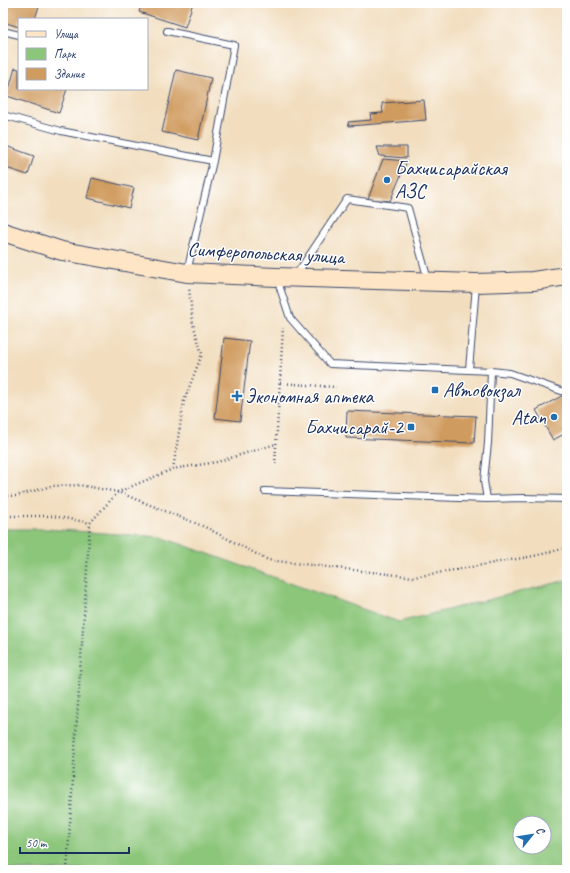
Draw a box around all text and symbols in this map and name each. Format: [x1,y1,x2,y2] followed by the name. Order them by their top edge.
[18,18,148,90] legend
[54,26,79,42] text: Улица
[54,46,77,62] text: Парк
[54,66,85,82] text: Здание
[395,156,508,204] place label: Бахчисарайская АЗС
[382,175,392,185] marker: Бахчисарайская АЗС
[187,236,347,270] street label: Симферопольская улица
[443,378,521,403] place label: Автовокзал
[245,384,375,409] place label: Экономная аптека
[430,385,440,395] marker: Автовокзал
[232,391,242,401] marker: Экономная аптека
[512,405,547,430] place label: Atan
[549,412,559,422] marker: Atan
[305,415,405,440] place label: Бахчисарай-2
[406,422,416,432] marker: Бахчисарай-2
[512,815,552,855] north arrow
[533,824,549,837] text: С
[20,829,129,855] scale bar
[26,835,48,851] text: 50 m

